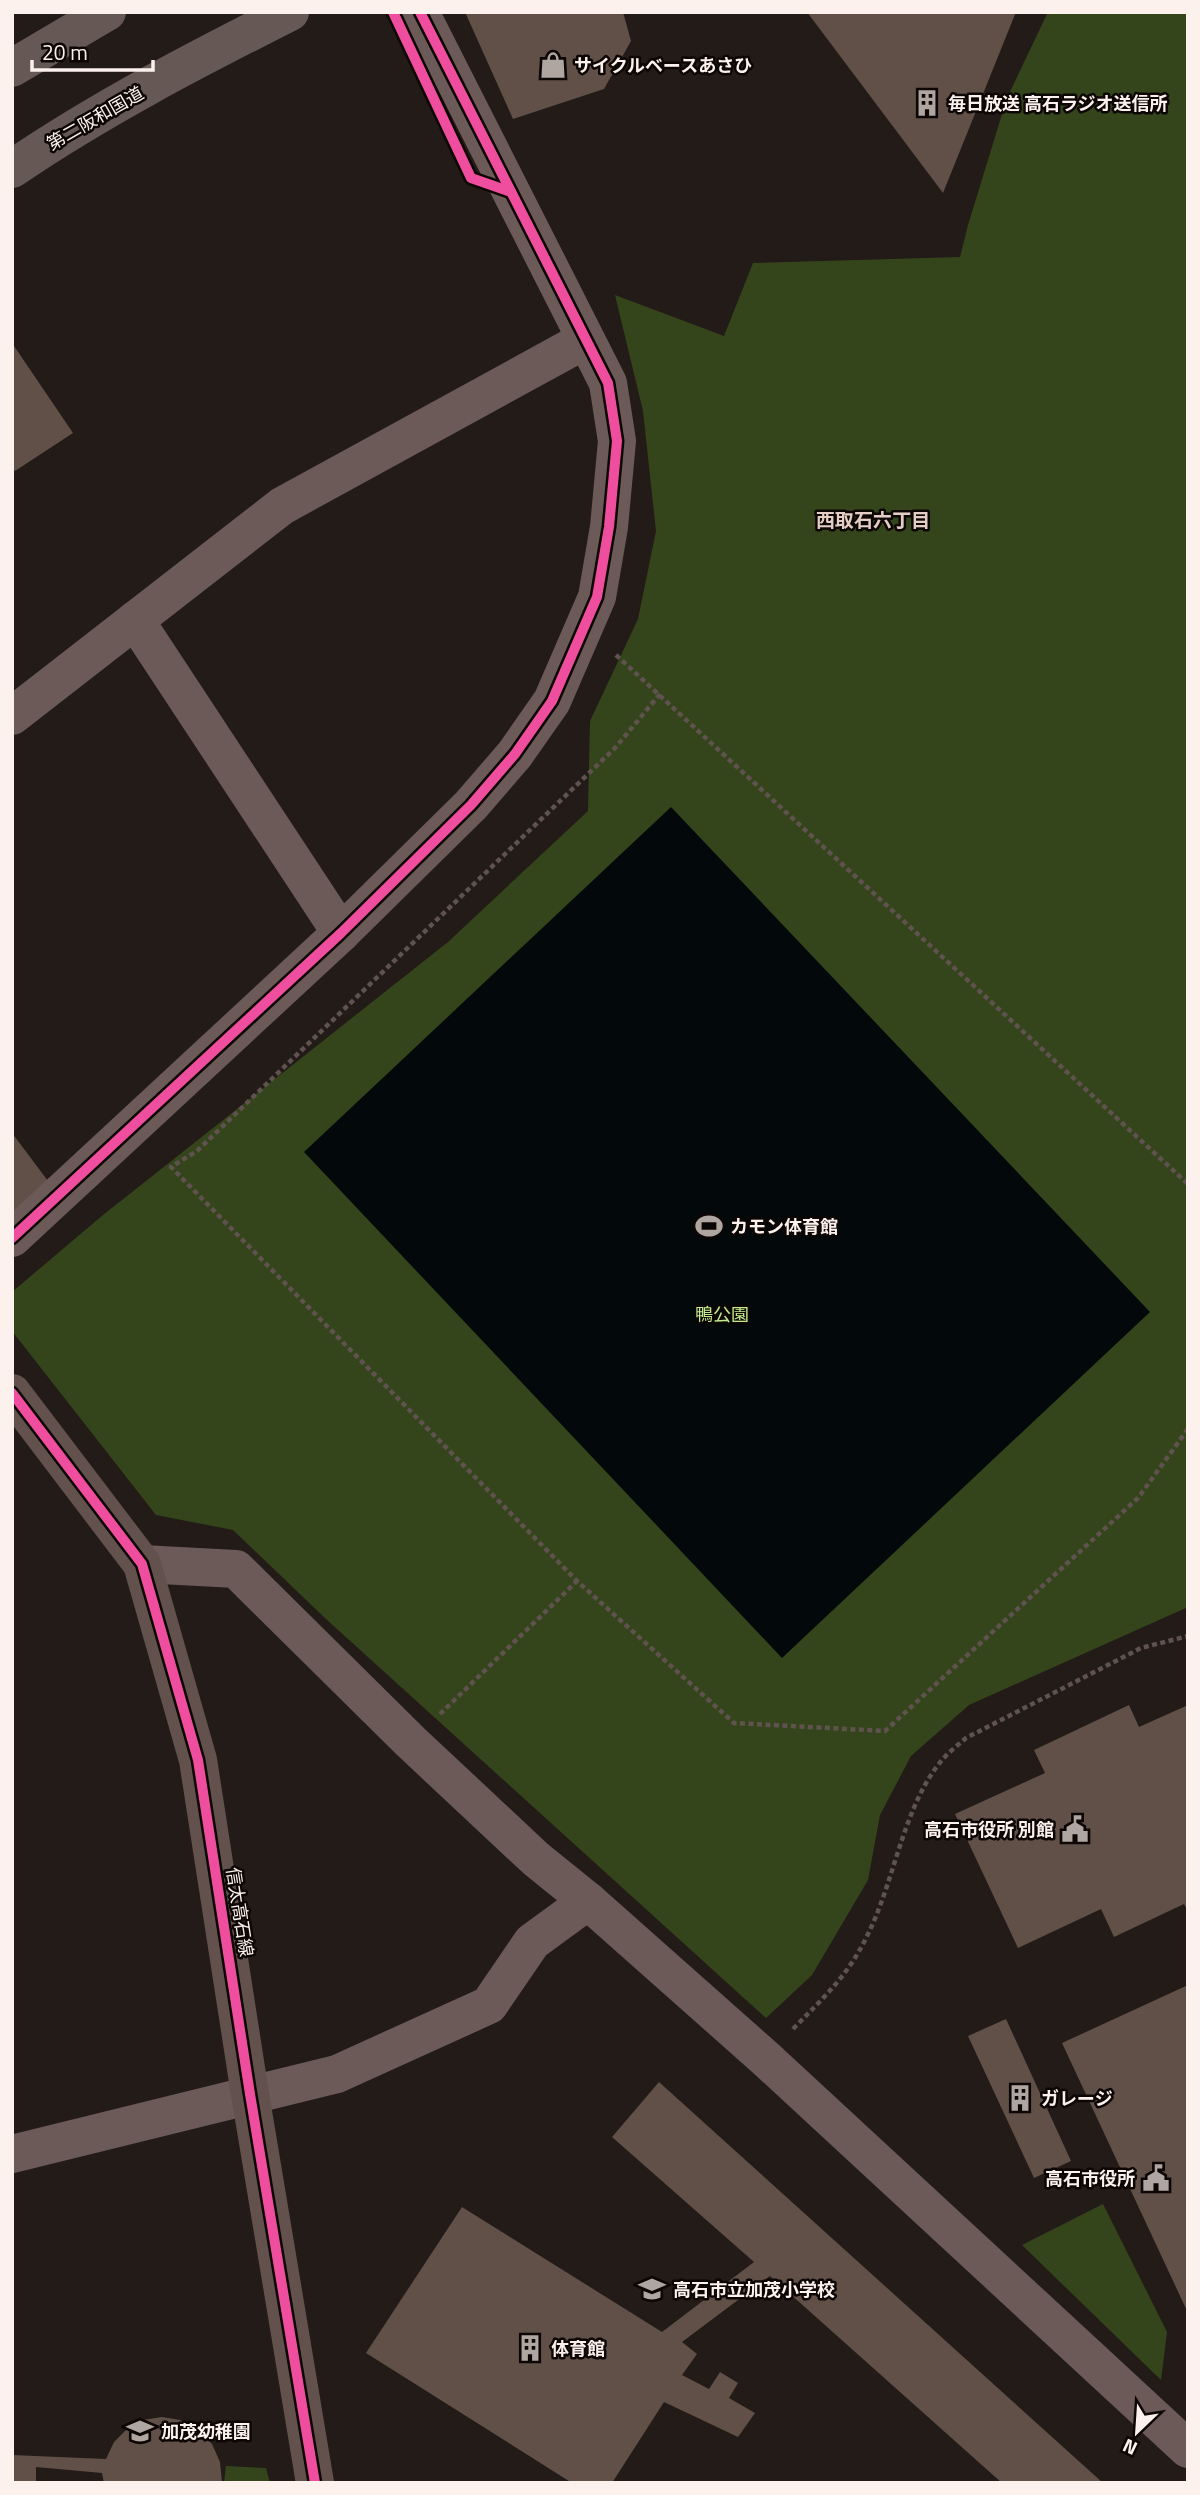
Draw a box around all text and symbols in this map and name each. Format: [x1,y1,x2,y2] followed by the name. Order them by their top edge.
[32,28,152,72] scale bar
[42,36,88,68] text: 20 m
[538,50,568,80] shop icon: サイクルベースあさひ
[574,52,752,79] place label: サイクルベースあさひ
[41,79,149,157] street label: 第二阪和国道
[912,88,942,118] building icon: 毎日放送 高石ラジオ送信所
[948,90,1168,117] place label: 毎日放送 高石ラジオ送信所
[816,505,930,534] district label: 西取石六丁目
[694,1211,724,1241] sports icon: カモン体育館
[730,1213,838,1240] place label: カモン体育館
[695,1301,749,1328] park label: 鴨公園
[1060,1814,1090,1844] public building icon: 高石市役所 別館
[924,1816,1054,1843] place label: 高石市役所 別館
[220,1865,260,1959] street label: 信太高石線
[1005,2083,1035,2113] building icon: ガレージ
[1041,2085,1113,2112] place label: ガレージ
[1141,2163,1171,2193] public building icon: 高石市役所
[1045,2165,1135,2192] place label: 高石市役所
[637,2274,667,2304] school or university icon: 高石市立加茂小学校
[673,2276,835,2303] place label: 高石市立加茂小学校
[515,2333,545,2363] building icon: 体育館
[551,2335,605,2362] place label: 体育館
[1102,2397,1172,2467] north arrow
[125,2416,155,2446] school or university icon: 加茂幼稚園
[161,2418,251,2445] place label: 加茂幼稚園
[1118,2432,1142,2464] text: N

